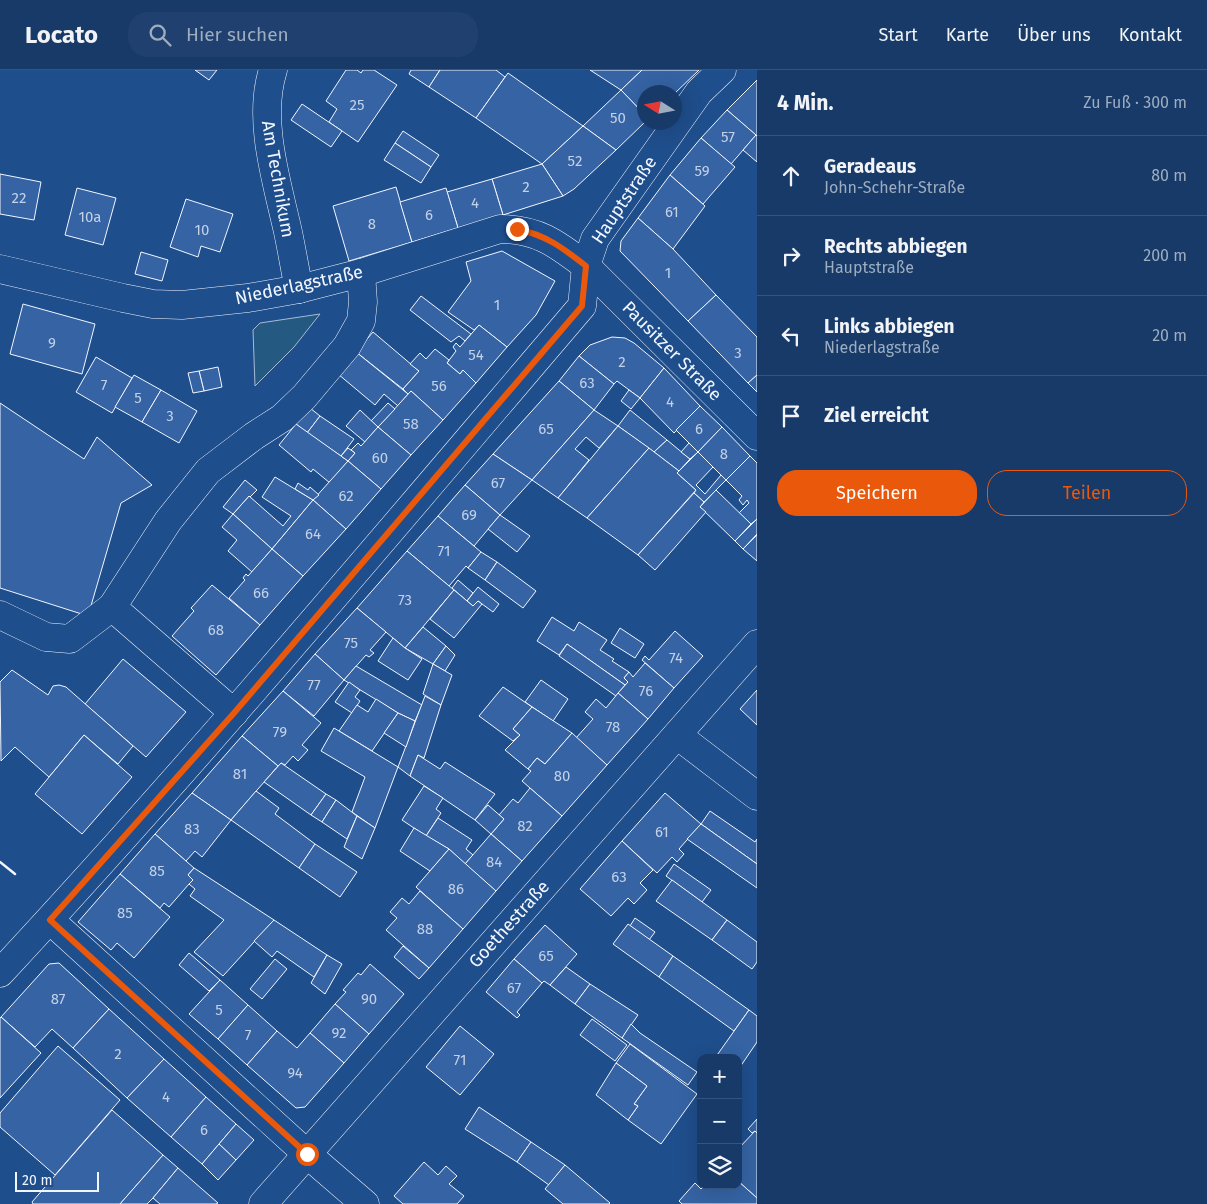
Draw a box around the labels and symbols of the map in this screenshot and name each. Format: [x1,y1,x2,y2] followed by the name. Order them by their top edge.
[637,85,682,130] north arrow
[350,96,364,114] house number: 25
[610,109,626,127] house number: 50
[257,119,299,239] street label: Am Technikum
[721,128,735,146] house number: 57
[568,152,582,170] house number: 52
[587,152,661,248] street label: Hauptstraße
[694,162,710,180] house number: 59
[522,178,530,196] house number: 2
[12,189,26,207] house number: 22
[471,194,479,212] house number: 4
[665,203,679,221] house number: 61
[425,206,433,224] house number: 6
[78,208,102,226] house number: 10a
[368,215,376,233] house number: 8
[506,218,529,241] route end
[195,221,209,239] house number: 10
[233,261,365,309] street label: Niederlagstraße
[665,264,671,282] house number: 1
[494,296,500,314] house number: 1
[618,297,726,405] street label: Pausitzer Straße
[48,334,56,352] house number: 9
[734,344,742,362] house number: 3
[468,346,484,364] house number: 54
[618,353,626,371] house number: 2
[579,374,595,392] house number: 63
[101,376,108,394] house number: 7
[431,377,447,395] house number: 56
[134,389,142,407] house number: 5
[666,393,674,411] house number: 4
[166,407,174,425] house number: 3
[403,415,419,433] house number: 58
[538,420,554,438] house number: 65
[695,420,703,438] house number: 6
[720,445,728,463] house number: 8
[372,449,388,467] house number: 60
[491,474,505,492] house number: 67
[338,487,354,505] house number: 62
[461,506,477,524] house number: 69
[305,525,321,543] house number: 64
[438,542,450,560] house number: 71
[253,584,269,602] house number: 66
[398,591,412,609] house number: 73
[208,621,224,639] house number: 68
[344,634,358,652] house number: 75
[669,649,683,667] house number: 74
[307,676,321,694] house number: 77
[639,682,653,700] house number: 76
[606,718,620,736] house number: 78
[273,723,287,741] house number: 79
[233,765,247,783] house number: 81
[554,767,570,785] house number: 80
[517,817,533,835] house number: 82
[184,820,200,838] house number: 83
[655,823,669,841] house number: 61
[486,853,502,871] house number: 84
[149,862,165,880] house number: 85
[611,868,627,886] house number: 63
[464,876,554,972] street label: Goethestraße
[448,880,464,898] house number: 86
[117,904,133,922] house number: 85
[417,920,433,938] house number: 88
[538,947,554,965] house number: 65
[507,979,521,997] house number: 67
[51,990,66,1008] house number: 87
[361,990,377,1008] house number: 90
[215,1001,223,1019] house number: 5
[332,1024,346,1042] house number: 92
[245,1026,252,1044] house number: 7
[114,1045,122,1063] house number: 2
[454,1051,466,1069] house number: 71
[287,1064,303,1082] house number: 94
[162,1088,170,1106] house number: 4
[200,1121,208,1139] house number: 6
[296,1143,319,1166] route start
[15,1169,99,1192] scale bar

